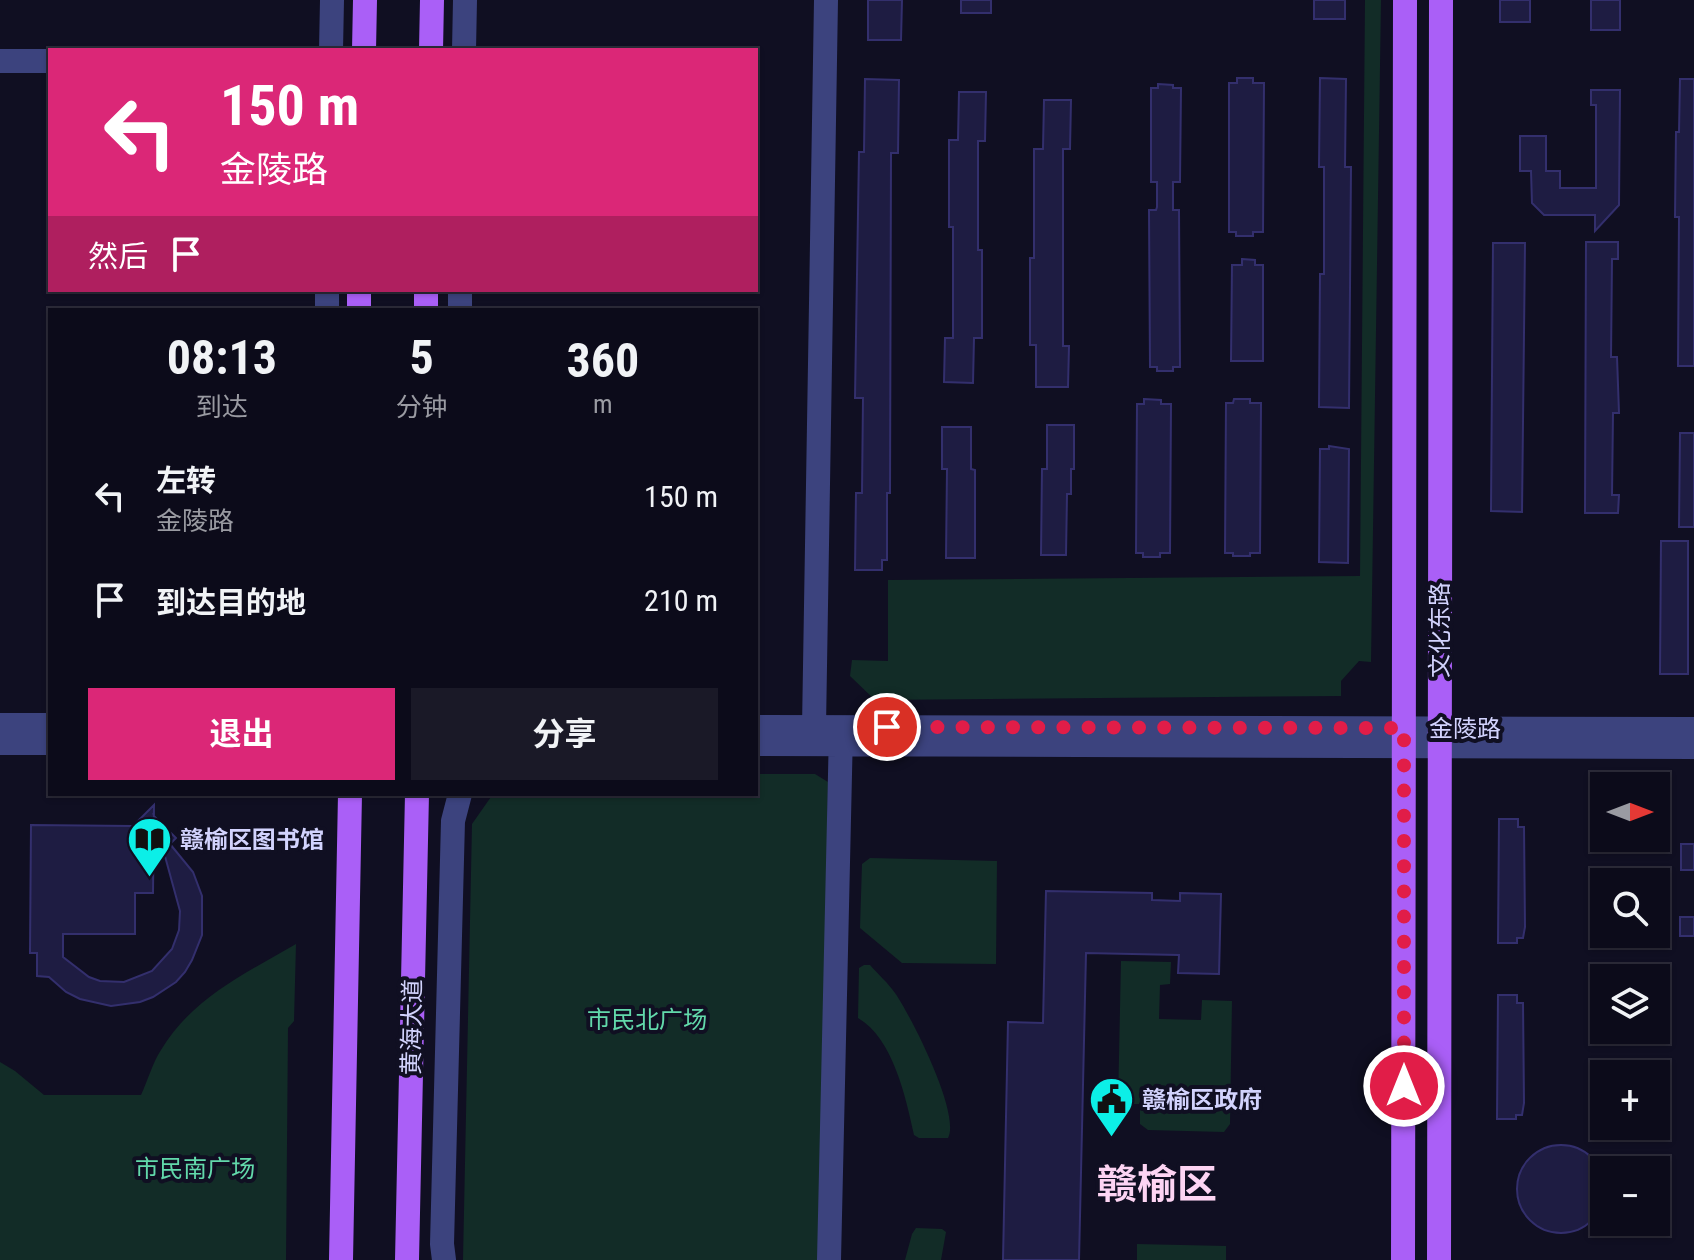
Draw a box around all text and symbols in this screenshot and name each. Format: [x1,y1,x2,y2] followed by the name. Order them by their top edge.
[220,73,359,139] text: 150 m
[88,80,192,184] icon: left
[220,149,328,191] text: 金陵路
[164,232,208,276] icon: arrive
[88,239,148,274] text: 然后
[167,329,277,386] text: 08:13
[410,329,434,386] text: 5
[566,332,639,389] text: 360
[593,389,613,419] text: m
[196,392,248,422] text: 到达
[396,392,448,422] text: 分钟
[156,463,216,498] text: 左转
[88,474,132,518] icon: left
[644,479,718,514] text: 150 m
[156,506,234,536] text: 金陵路
[88,578,132,622] icon: arrive
[1426,582,1454,678] street label: 文化东路
[644,583,718,618] text: 210 m
[156,585,306,620] text: 到达目的地
[88,688,395,780] button: 退出
[411,688,718,780] button: 分享
[853,693,921,761] pin
[865,705,909,749] icon: arrive
[1429,715,1501,743] street label: 金陵路
[1590,772,1670,852] north arrow
[1590,772,1670,1236] map controls
[125,816,173,879] library icon: 赣榆区图书馆
[180,826,324,854] place label: 赣榆区图书馆
[1590,868,1670,948] button: search
[1590,964,1670,1044] button: layers
[397,979,427,1075] street label: 黄海大道
[587,1006,707,1034] park label: 市民北广场
[1362,1044,1446,1128] position arrow
[1590,1060,1670,1140] button: +
[1087,1076,1135,1139] public building icon: 赣榆区政府
[1142,1086,1262,1114] place label: 赣榆区政府
[135,1155,255,1183] park label: 市民南广场
[1590,1156,1670,1236] button: −
[1097,1161,1217,1208] district label: 赣榆区

